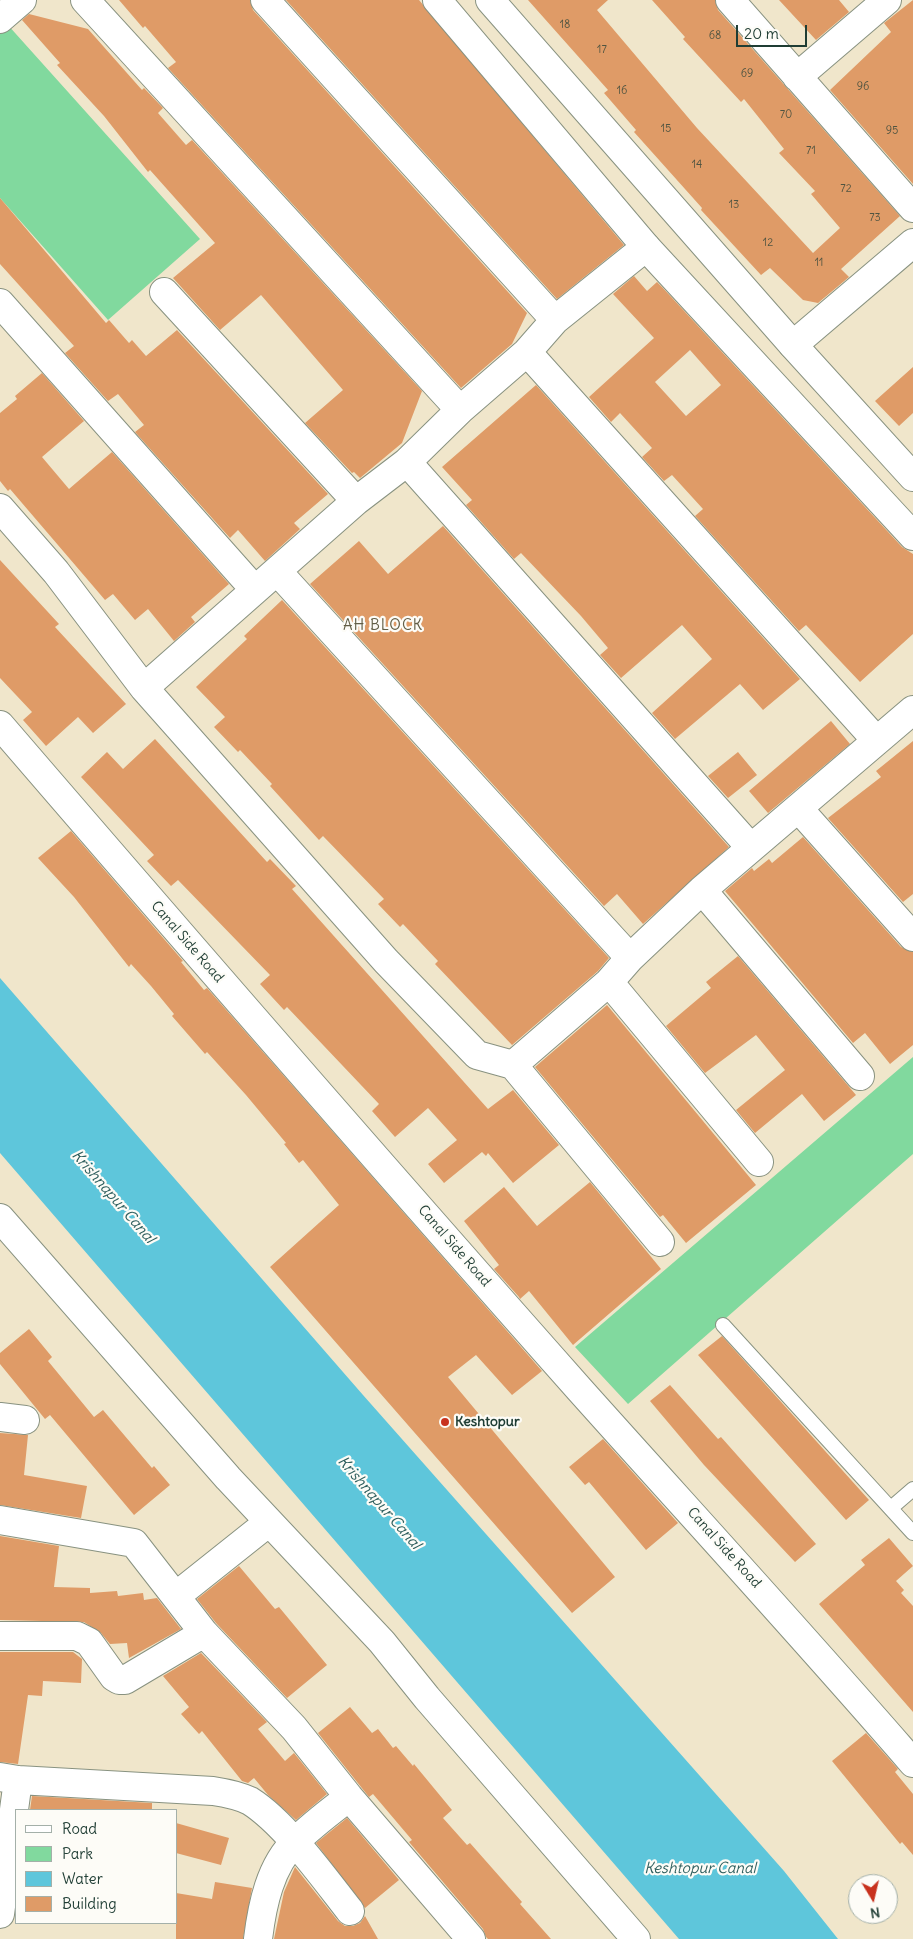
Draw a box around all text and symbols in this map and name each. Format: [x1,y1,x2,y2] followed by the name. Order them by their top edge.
[738,15,809,47] scale bar
[560,18,570,32] house number: 18
[744,24,779,43] text: 20 m
[709,29,721,43] house number: 68
[597,43,607,57] house number: 17
[741,67,753,81] house number: 69
[857,80,869,94] house number: 96
[617,84,627,98] house number: 16
[780,108,792,122] house number: 70
[661,122,671,136] house number: 15
[886,124,898,138] house number: 95
[806,144,816,158] house number: 71
[692,158,702,172] house number: 14
[840,182,852,196] house number: 72
[729,198,739,212] house number: 13
[869,211,881,225] house number: 73
[763,236,773,250] house number: 12
[815,256,823,270] house number: 11
[342,617,424,635] district label: AH BLOCK
[147,898,227,986] street label: Canal Side Road
[68,1147,158,1247] water label: Krishnapur Canal
[414,1202,494,1290] street label: Canal Side Road
[455,1414,520,1430] place label: Keshtopur
[439,1416,451,1428] marker: Keshtopur
[334,1453,424,1553] water label: Krishnapur Canal
[683,1504,765,1592] street label: Canal Side Road
[15,1809,178,1924] legend
[62,1819,97,1838] text: Road
[62,1844,93,1863] text: Park
[644,1860,756,1878] water label: Keshtopur Canal
[62,1869,103,1888] text: Water
[848,1874,898,1924] north arrow
[62,1894,117,1913] text: Building
[869,1903,881,1922] text: N

